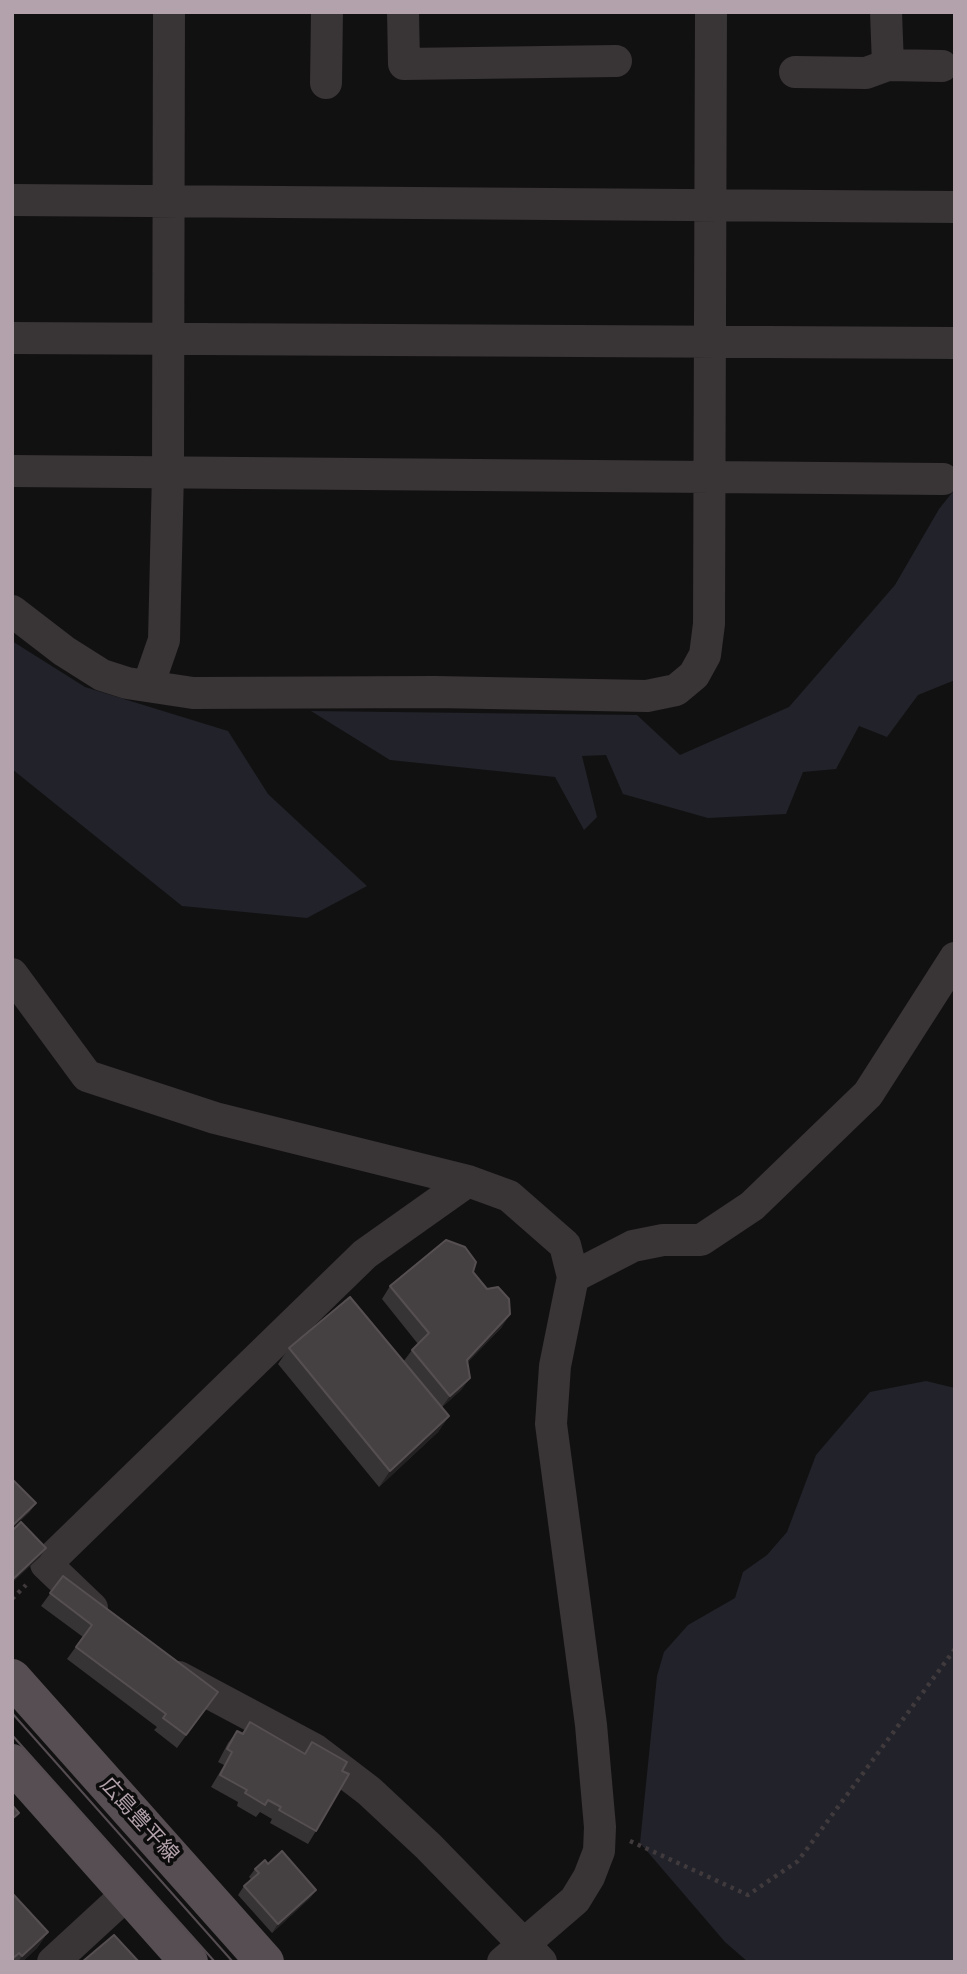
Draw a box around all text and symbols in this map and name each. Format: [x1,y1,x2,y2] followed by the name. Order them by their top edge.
[95,1773,183,1867] street label: 広島豊平線

